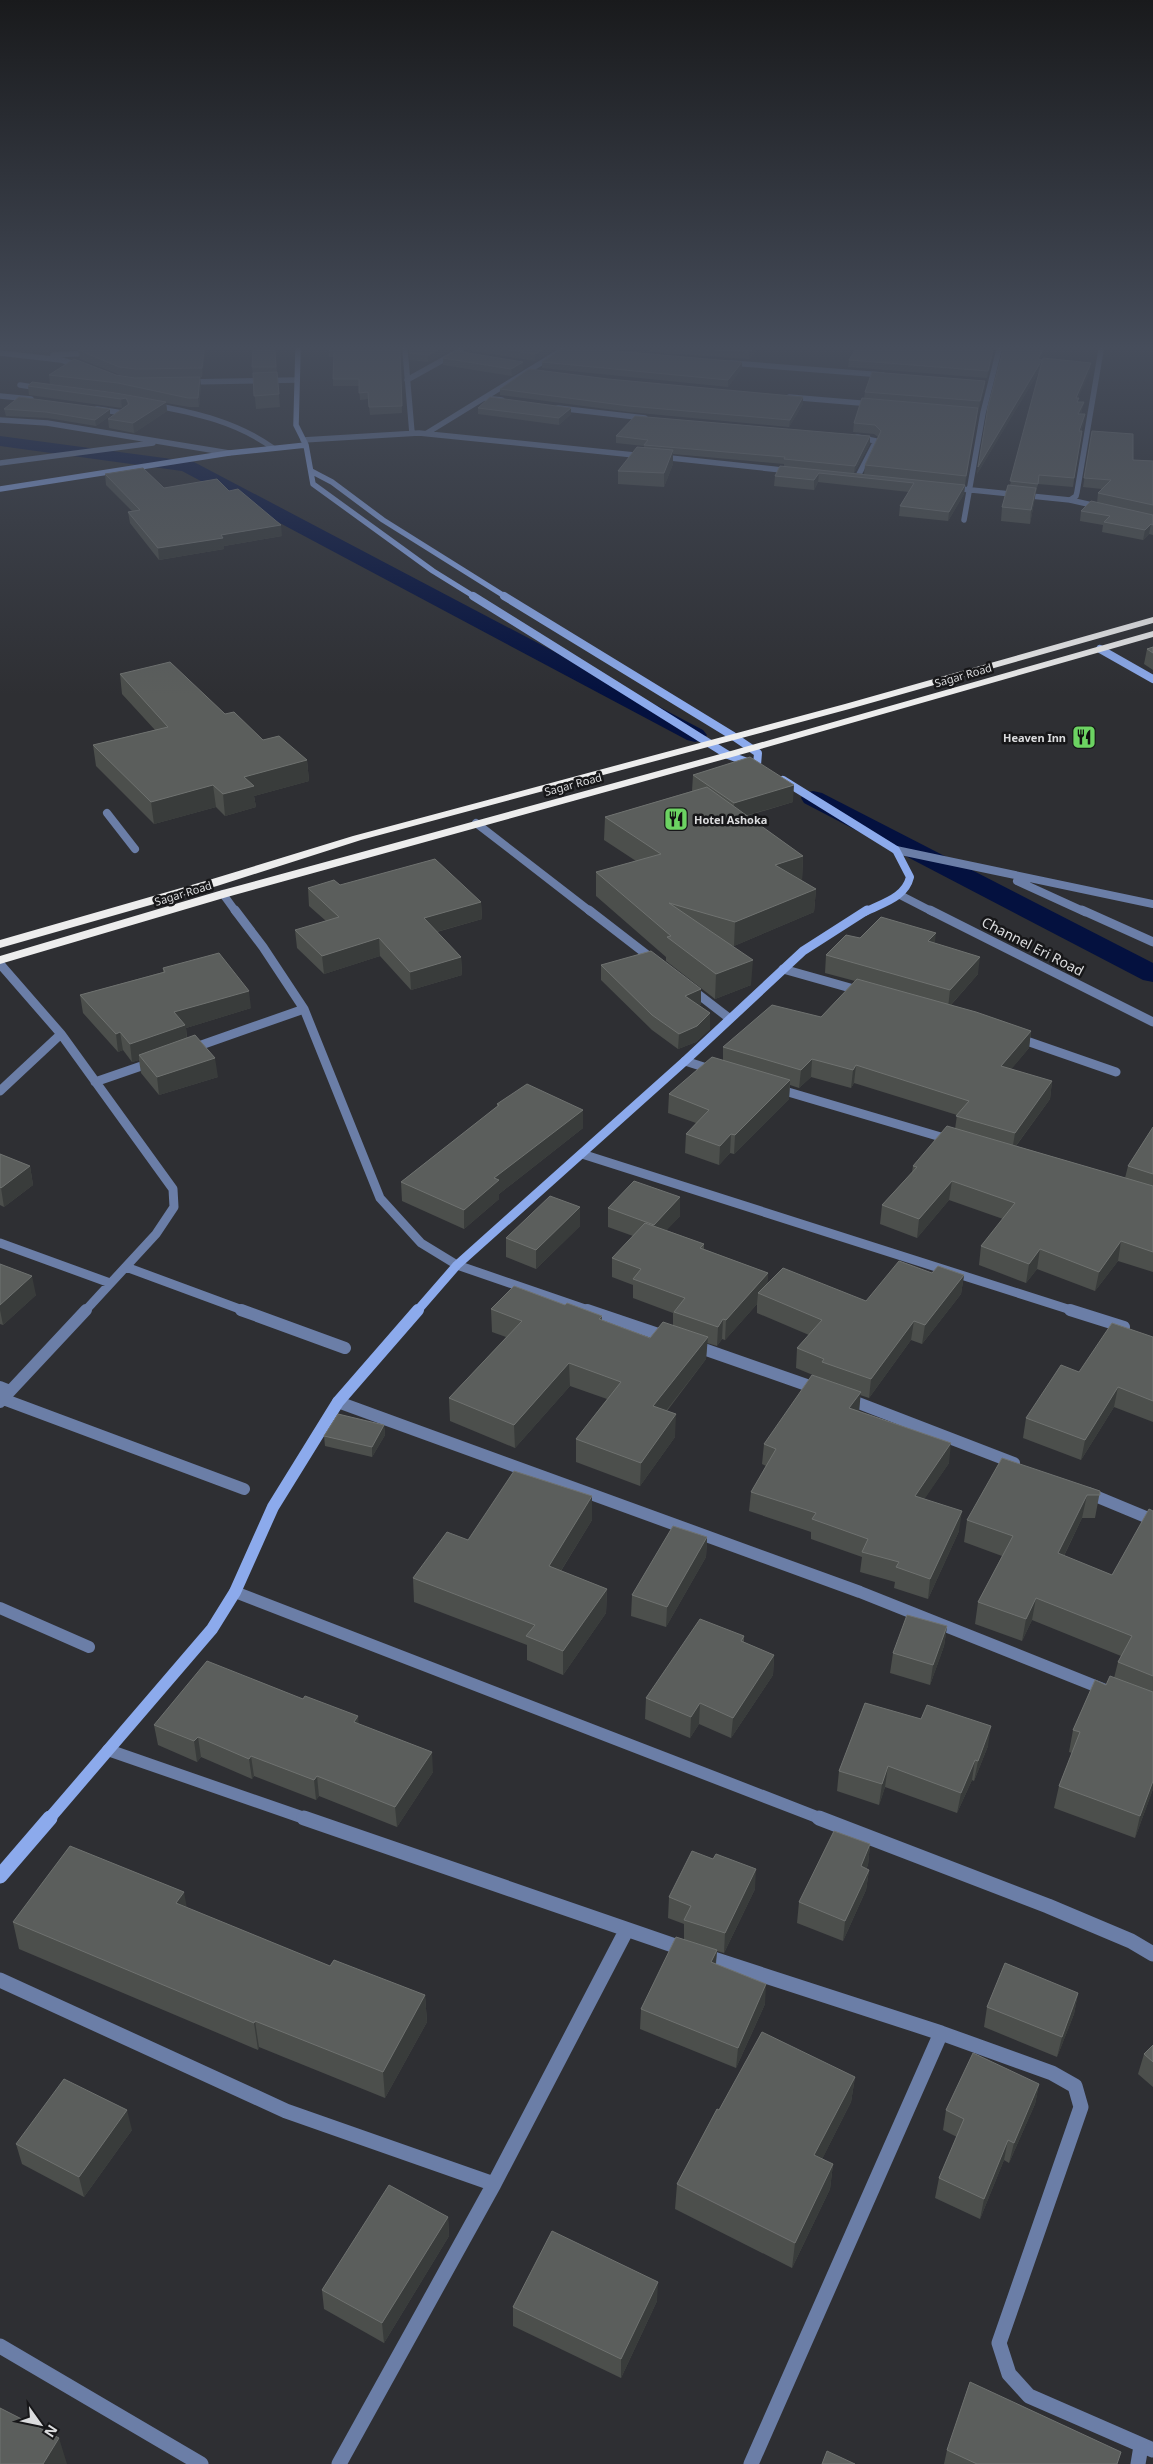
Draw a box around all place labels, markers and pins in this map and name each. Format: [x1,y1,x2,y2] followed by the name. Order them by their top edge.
[1071,724,1097,750] restaurant icon: Heaven Inn
[1003,730,1066,745] place label: Heaven Inn
[663,806,689,832] restaurant icon: Hotel Ashoka
[694,812,767,827] place label: Hotel Ashoka

